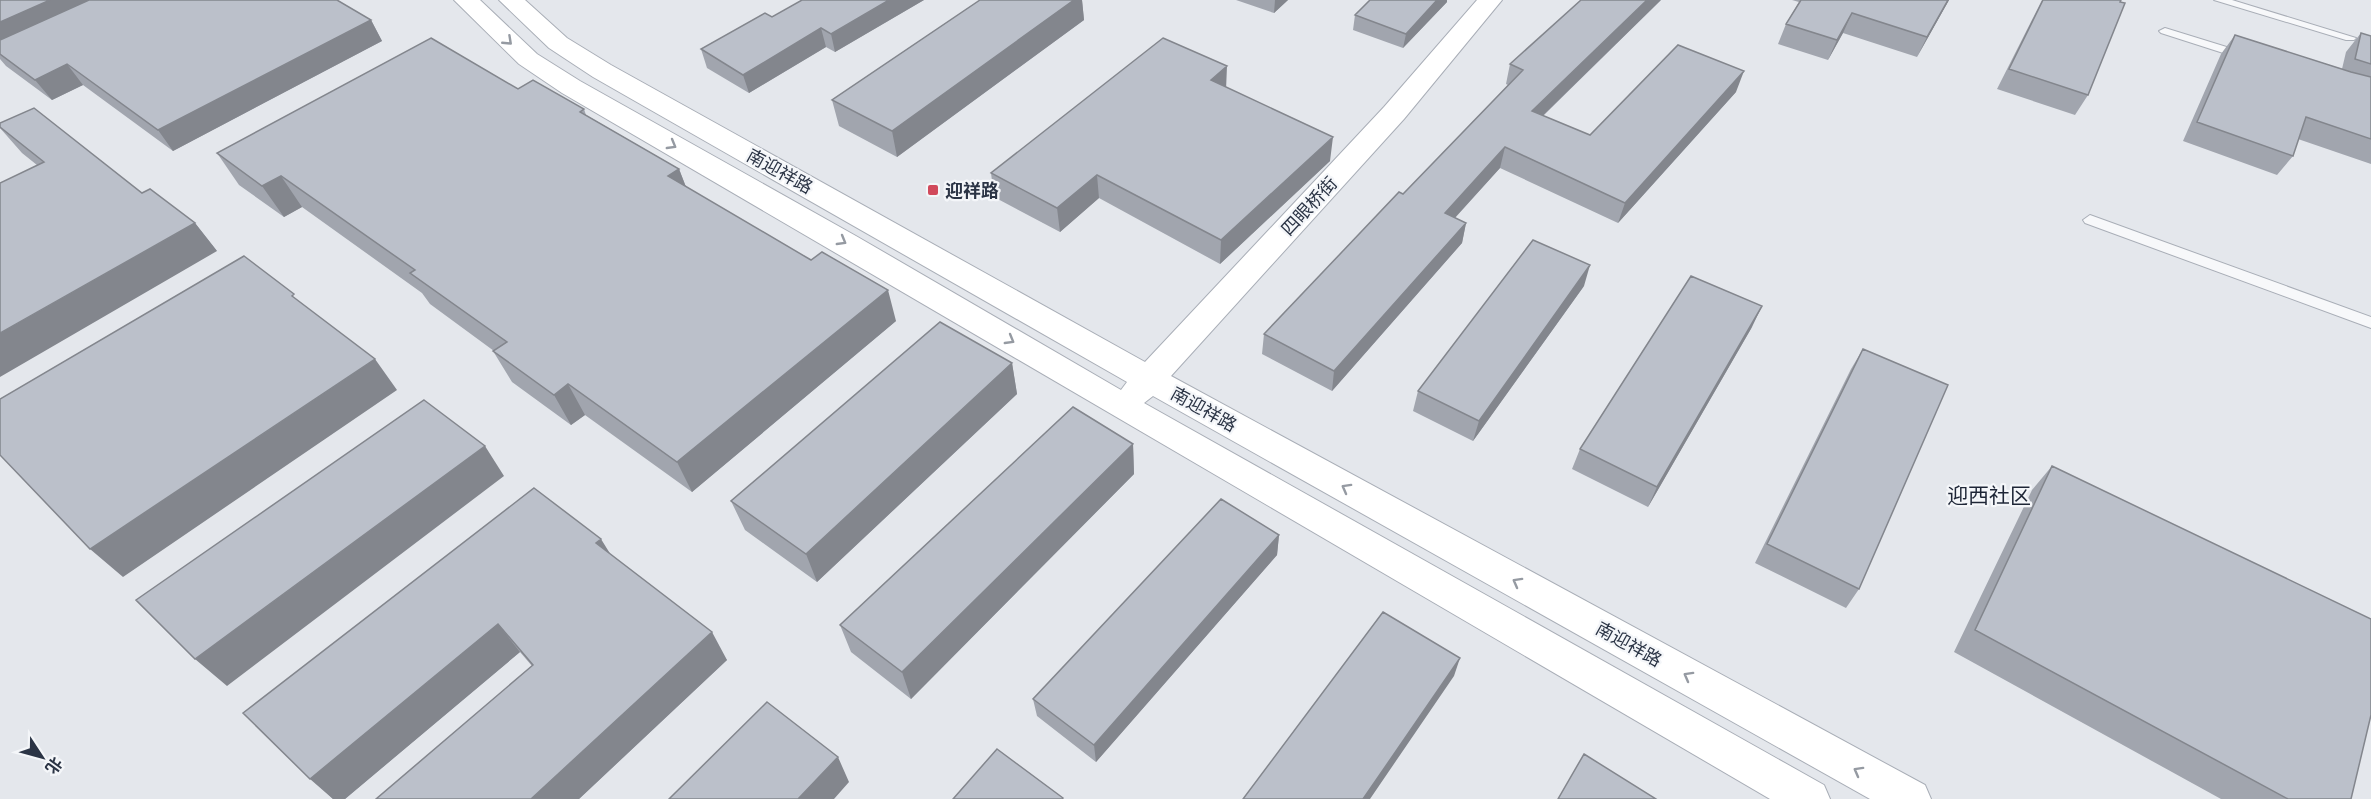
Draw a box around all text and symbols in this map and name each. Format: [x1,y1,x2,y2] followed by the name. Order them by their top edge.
[501,33,512,44] one-way arrow
[666,138,676,149] one-way arrow
[743,144,817,198] street label: 南迎祥路
[1277,173,1341,239] street label: 四眼桥街
[945,180,999,201] place label: 迎祥路
[926,183,940,197] marker: 迎祥路
[836,234,846,246] one-way arrow
[1004,333,1014,345] one-way arrow
[1167,382,1241,436] street label: 南迎祥路
[1342,484,1352,495] one-way arrow
[1947,484,2031,508] district label: 迎西社区
[1513,578,1523,589] one-way arrow
[1592,617,1666,671] street label: 南迎祥路
[1683,672,1694,684] one-way arrow
[12,727,72,787] north arrow
[41,753,66,778] text: 北
[1854,767,1865,778] one-way arrow

